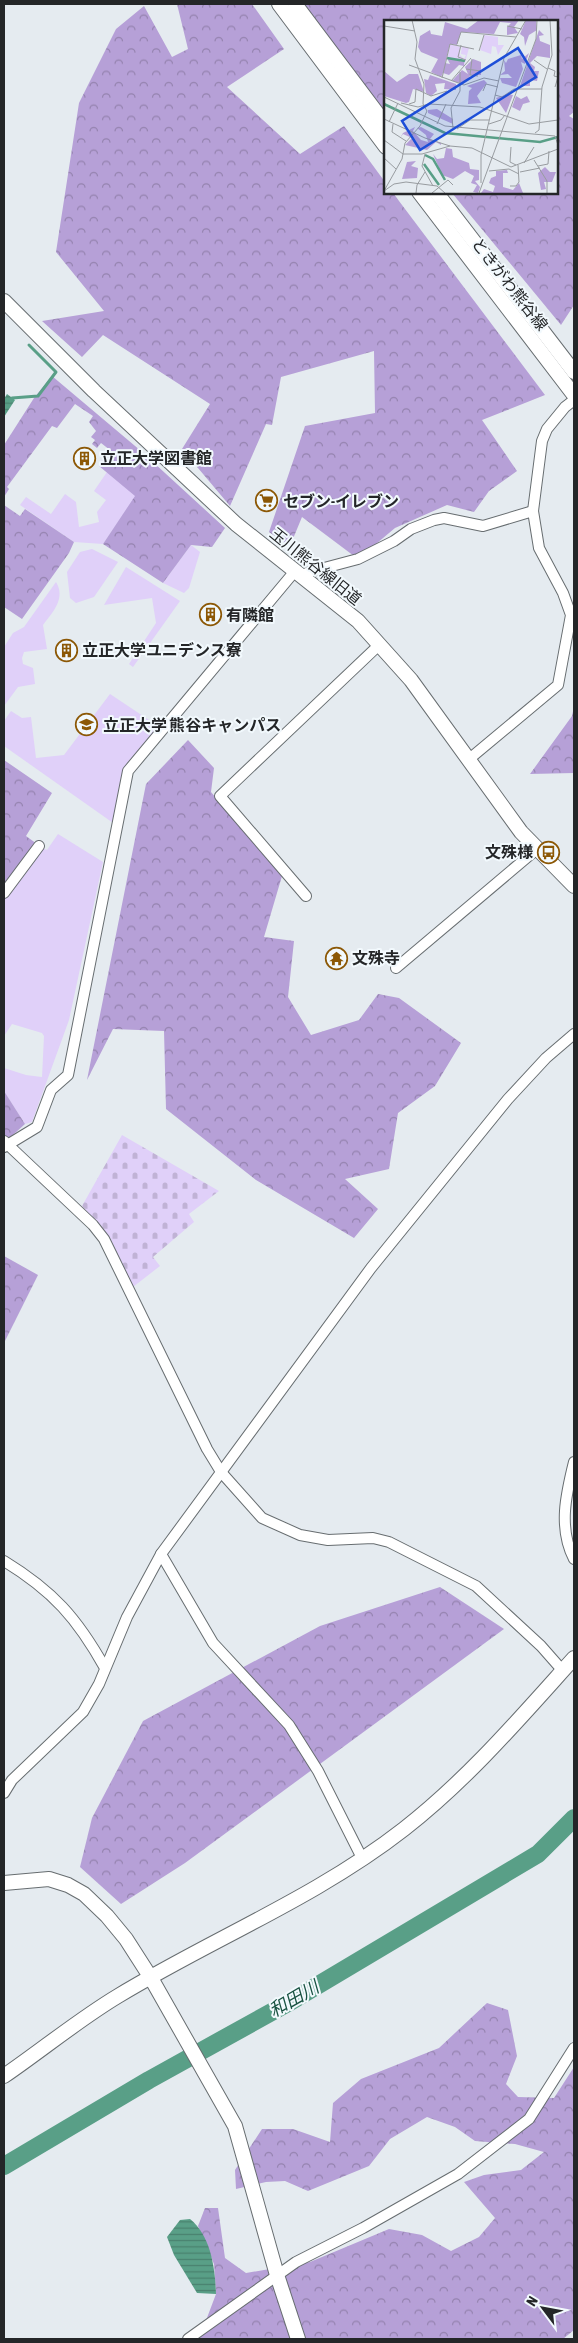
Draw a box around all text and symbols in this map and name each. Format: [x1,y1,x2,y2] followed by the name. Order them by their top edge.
[384,20,558,194] inset map
[468,234,552,334] street label: ときがわ熊谷線
[72,446,96,470] building icon: 立正大学図書館
[100,449,212,467] place label: 立正大学図書館
[255,489,279,513] supermarket icon: セブン-イレブン
[283,492,399,510] place label: セブン-イレブン
[267,524,365,608] street label: 玉川熊谷線旧道
[198,603,222,627] building icon: 有隣館
[226,606,274,624] place label: 有隣館
[54,638,78,662] building icon: 立正大学ユニデンス寮
[82,641,242,659] place label: 立正大学ユニデンス寮
[75,713,99,737] school or university icon: 立正大学 熊谷キャンパス
[103,716,281,734] place label: 立正大学 熊谷キャンパス
[537,840,561,864] bus stop icon: 文殊様
[485,843,533,861] place label: 文殊様
[324,946,348,970] temple icon: 文殊寺
[352,949,400,967] place label: 文殊寺
[265,1975,324,2021] water label: 和田川
[518,2283,568,2333] north arrow
[523,2293,541,2309] text: N

